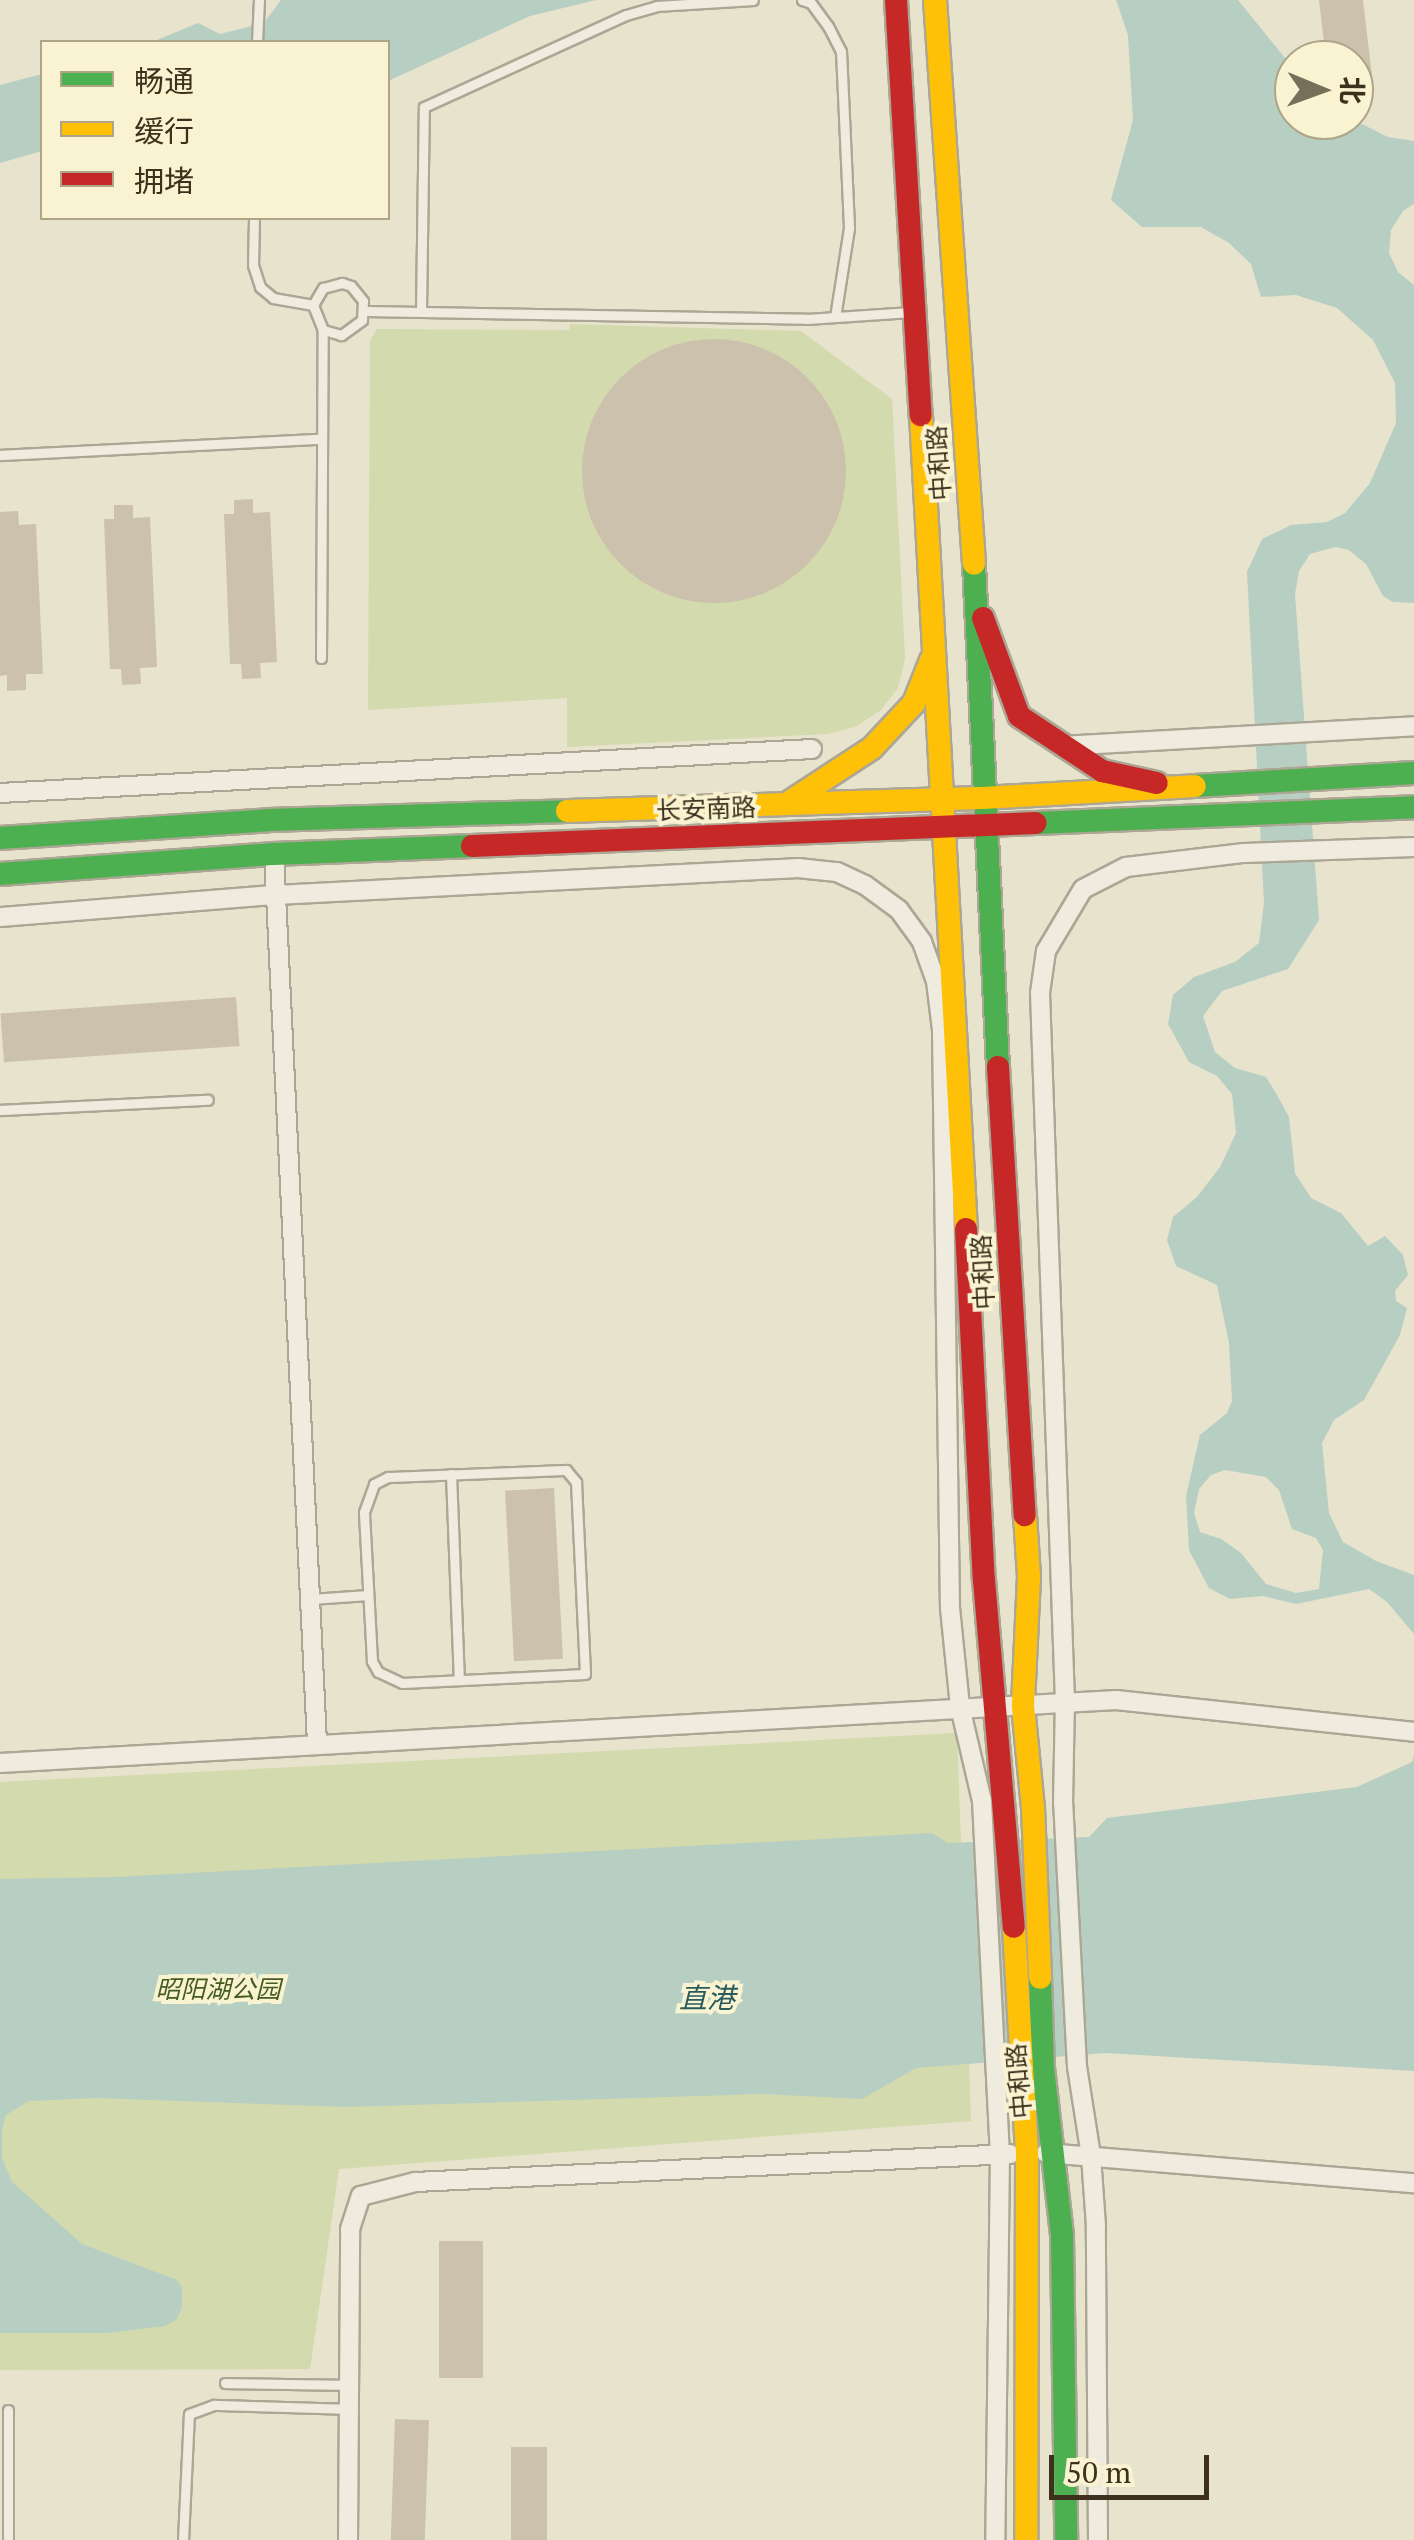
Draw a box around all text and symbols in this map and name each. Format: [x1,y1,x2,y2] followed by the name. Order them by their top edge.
[40,40,390,220] legend
[1274,40,1374,140] north arrow
[134,61,194,101] text: 畅通
[1334,76,1371,105] text: 北
[134,111,194,151] text: 缓行
[134,161,194,201] text: 拥堵
[921,425,957,501] street label: 中和路
[656,792,756,826] street label: 长安南路
[966,1234,1000,1310] street label: 中和路
[156,1974,280,2004] park label: 昭阳湖公园
[679,1981,735,2015] water label: 直港
[1001,2042,1037,2120] street label: 中和路
[1054,2435,1214,2497] scale bar
[1066,2452,1131,2492] text: 50 m

